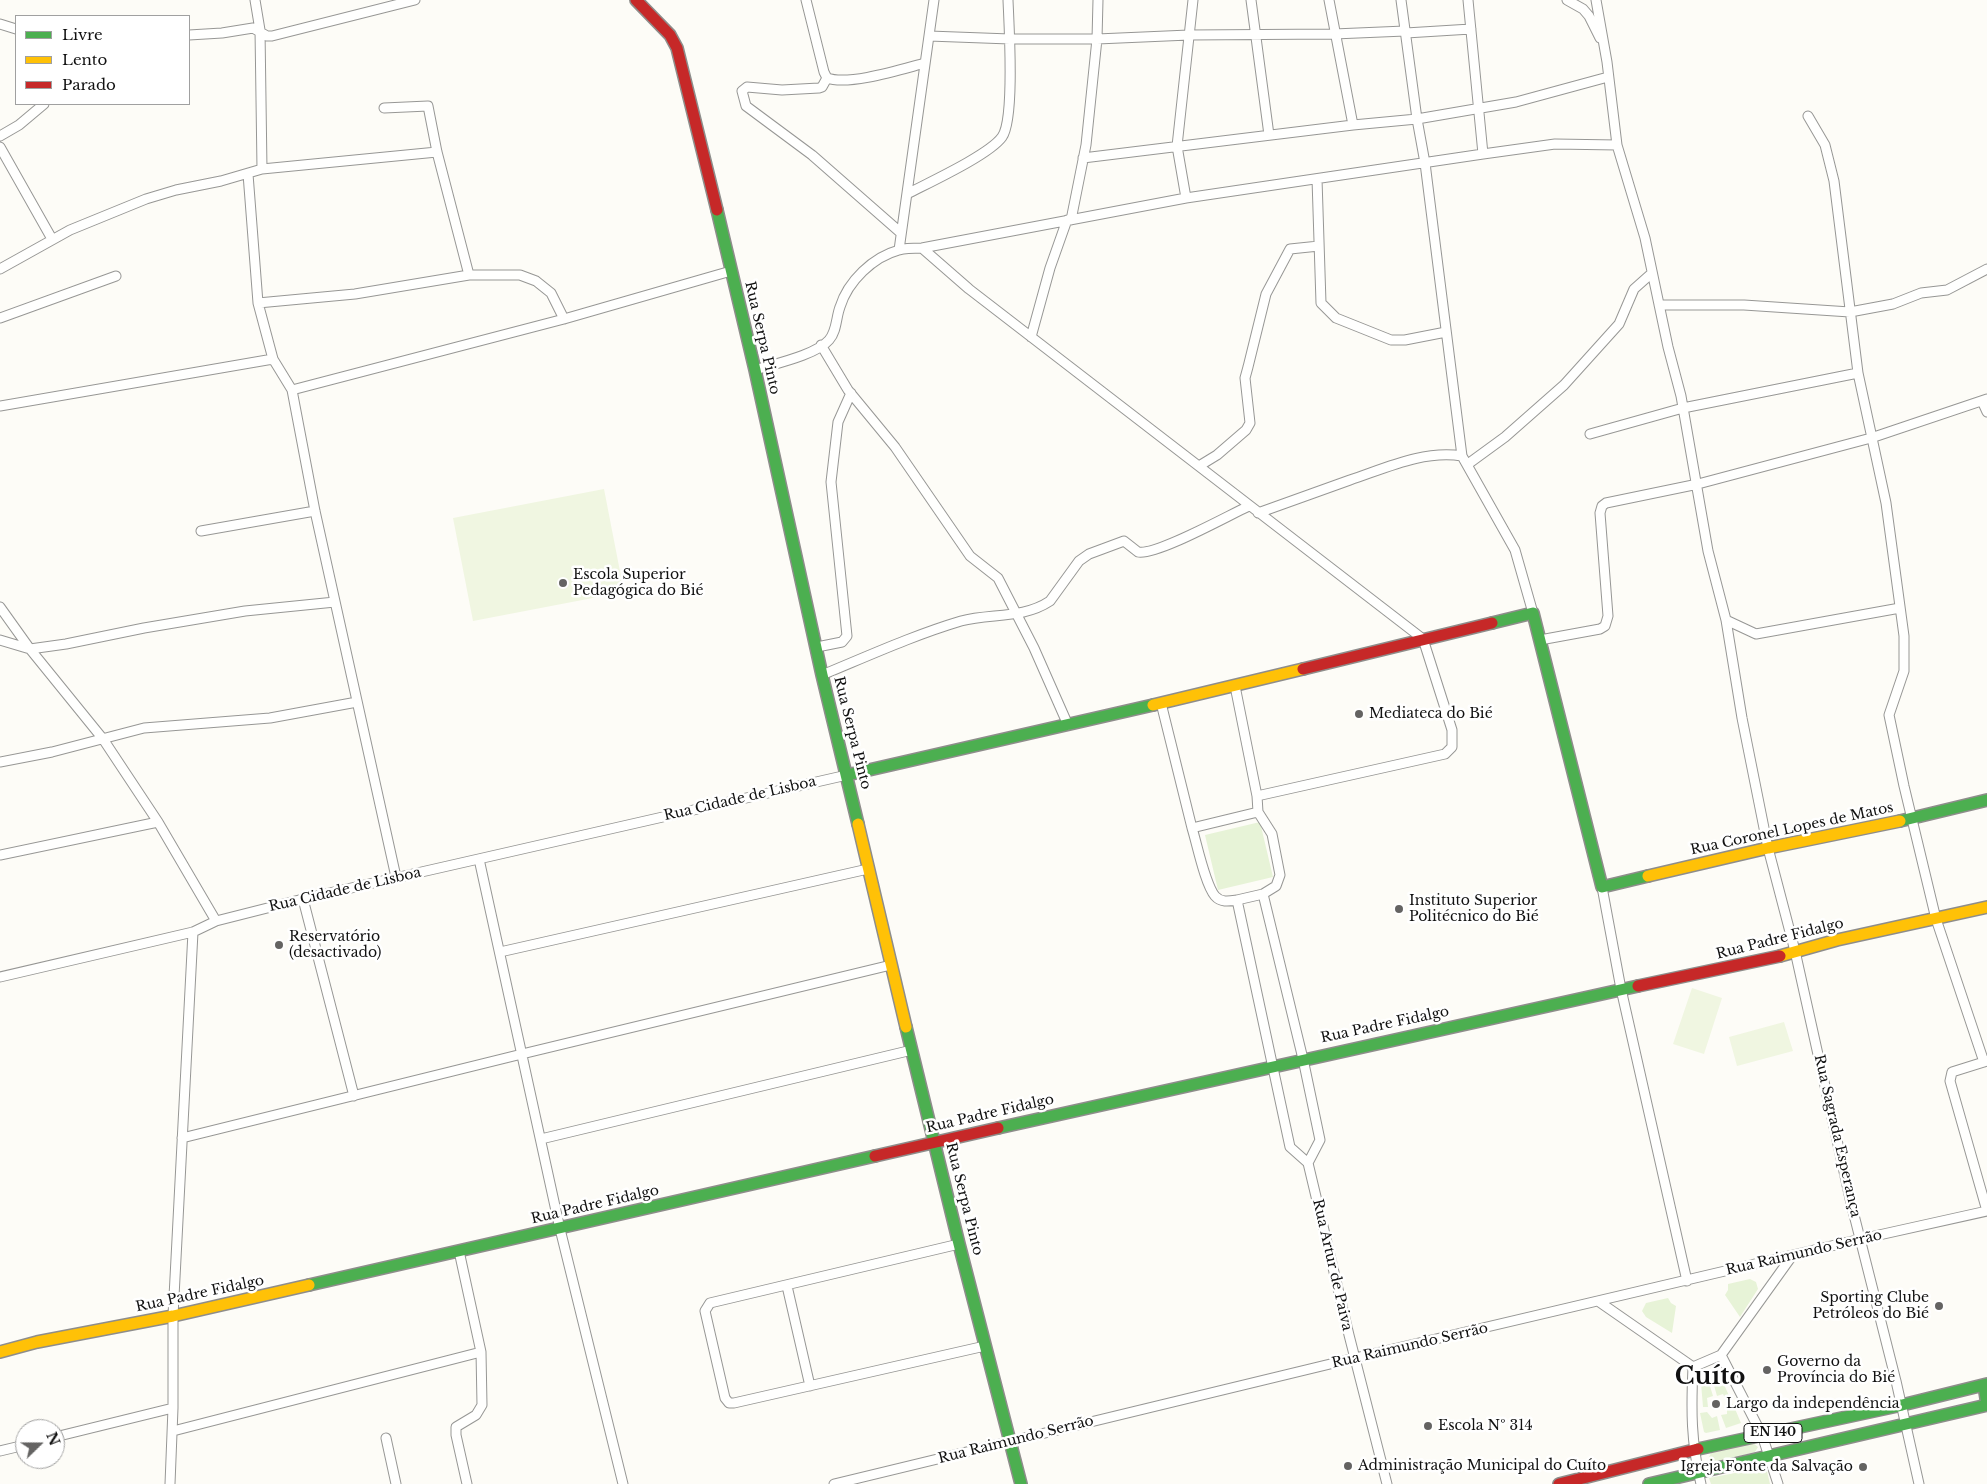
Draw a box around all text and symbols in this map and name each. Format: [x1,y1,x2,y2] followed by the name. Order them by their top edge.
[15,15,190,105] legend
[62,25,103,44] text: Livre
[62,50,107,69] text: Lento
[62,75,116,94] text: Parado
[741,280,783,396] street label: Rua Serpa Pinto
[573,567,703,600] place label: Escola Superior Pedagógica do Bié
[557,577,569,589] marker: Escola Superior Pedagógica do Bié
[830,675,874,791] street label: Rua Serpa Pinto
[1369,706,1493,722] place label: Mediateca do Bié
[1353,708,1365,720] marker: Mediateca do Bié
[662,773,818,825] street label: Rua Cidade de Lisboa
[1689,799,1895,859] street label: Rua Coronel Lopes de Matos
[267,864,423,916] street label: Rua Cidade de Lisboa
[1409,893,1539,926] place label: Instituto Superior Politécnico do Bié
[1393,903,1405,915] marker: Instituto Superior Politécnico do Bié
[1715,915,1845,963] street label: Rua Padre Fidalgo
[289,929,381,962] place label: Reservatório (desactivado)
[273,939,285,951] marker: Reservatório (desactivado)
[1319,1003,1451,1047] street label: Rua Padre Fidalgo
[1810,1053,1864,1219] street label: Rua Sagrada Esperança
[924,1091,1056,1137] street label: Rua Padre Fidalgo
[942,1141,986,1257] street label: Rua Serpa Pinto
[529,1182,661,1228] street label: Rua Padre Fidalgo
[1309,1198,1355,1332] street label: Rua Artur de Paiva
[1724,1227,1884,1279] street label: Rua Raimundo Serrão
[134,1272,266,1316] street label: Rua Padre Fidalgo
[1813,1290,1929,1322] place label: Sporting Clube Petróleos do Bié
[1933,1300,1945,1312] marker: Sporting Clube Petróleos do Bié
[1330,1320,1490,1372] street label: Rua Raimundo Serrão
[1777,1354,1895,1386] place label: Governo da Província do Bié
[1675,1363,1745,1391] district label: Cuíto
[1761,1364,1773,1376] marker: Governo da Província do Bié
[1726,1396,1900,1412] place label: Largo da independência
[1710,1398,1722,1410] marker: Largo da independência
[936,1413,1096,1467] street label: Rua Raimundo Serrão
[1438,1418,1533,1434] place label: Escola Nº 314
[15,1419,65,1469] north arrow
[1422,1420,1434,1432] marker: Escola Nº 314
[1744,1424,1802,1442] road number: EN 140
[42,1429,64,1448] text: N
[1358,1458,1606,1474] place label: Administração Municipal do Cuíto
[1681,1459,1853,1475] place label: Igreja Fonte da Salvação
[1342,1460,1354,1472] marker: Administração Municipal do Cuíto
[1857,1461,1869,1473] marker: Igreja Fonte da Salvação

